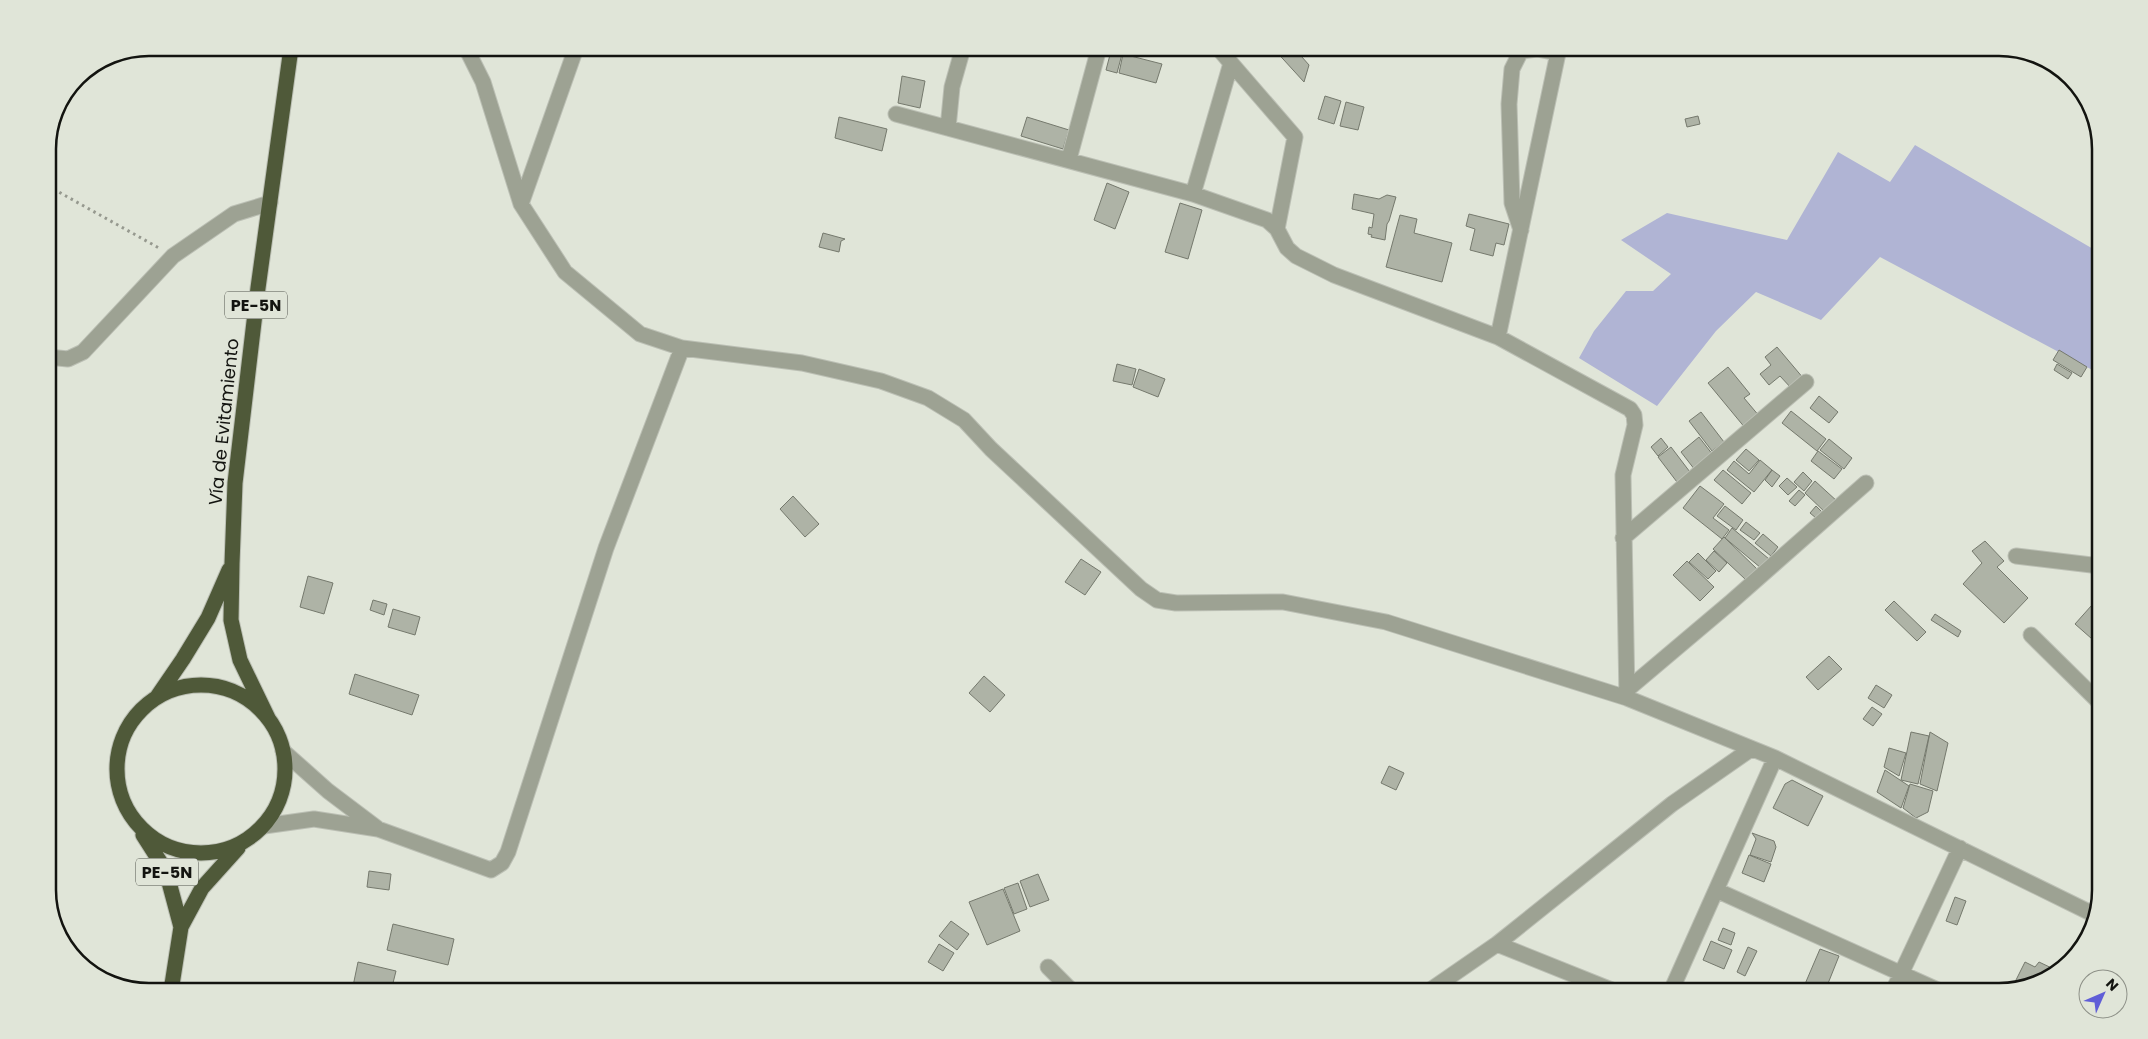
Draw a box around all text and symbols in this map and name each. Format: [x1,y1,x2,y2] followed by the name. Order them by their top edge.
[225,292,287,318] road number: PE-5N
[202,337,245,507] street label: Vía de Evitamiento
[136,859,198,886] road number: PE-5N
[2078,969,2128,1019] north arrow
[2101,974,2123,996] text: N

